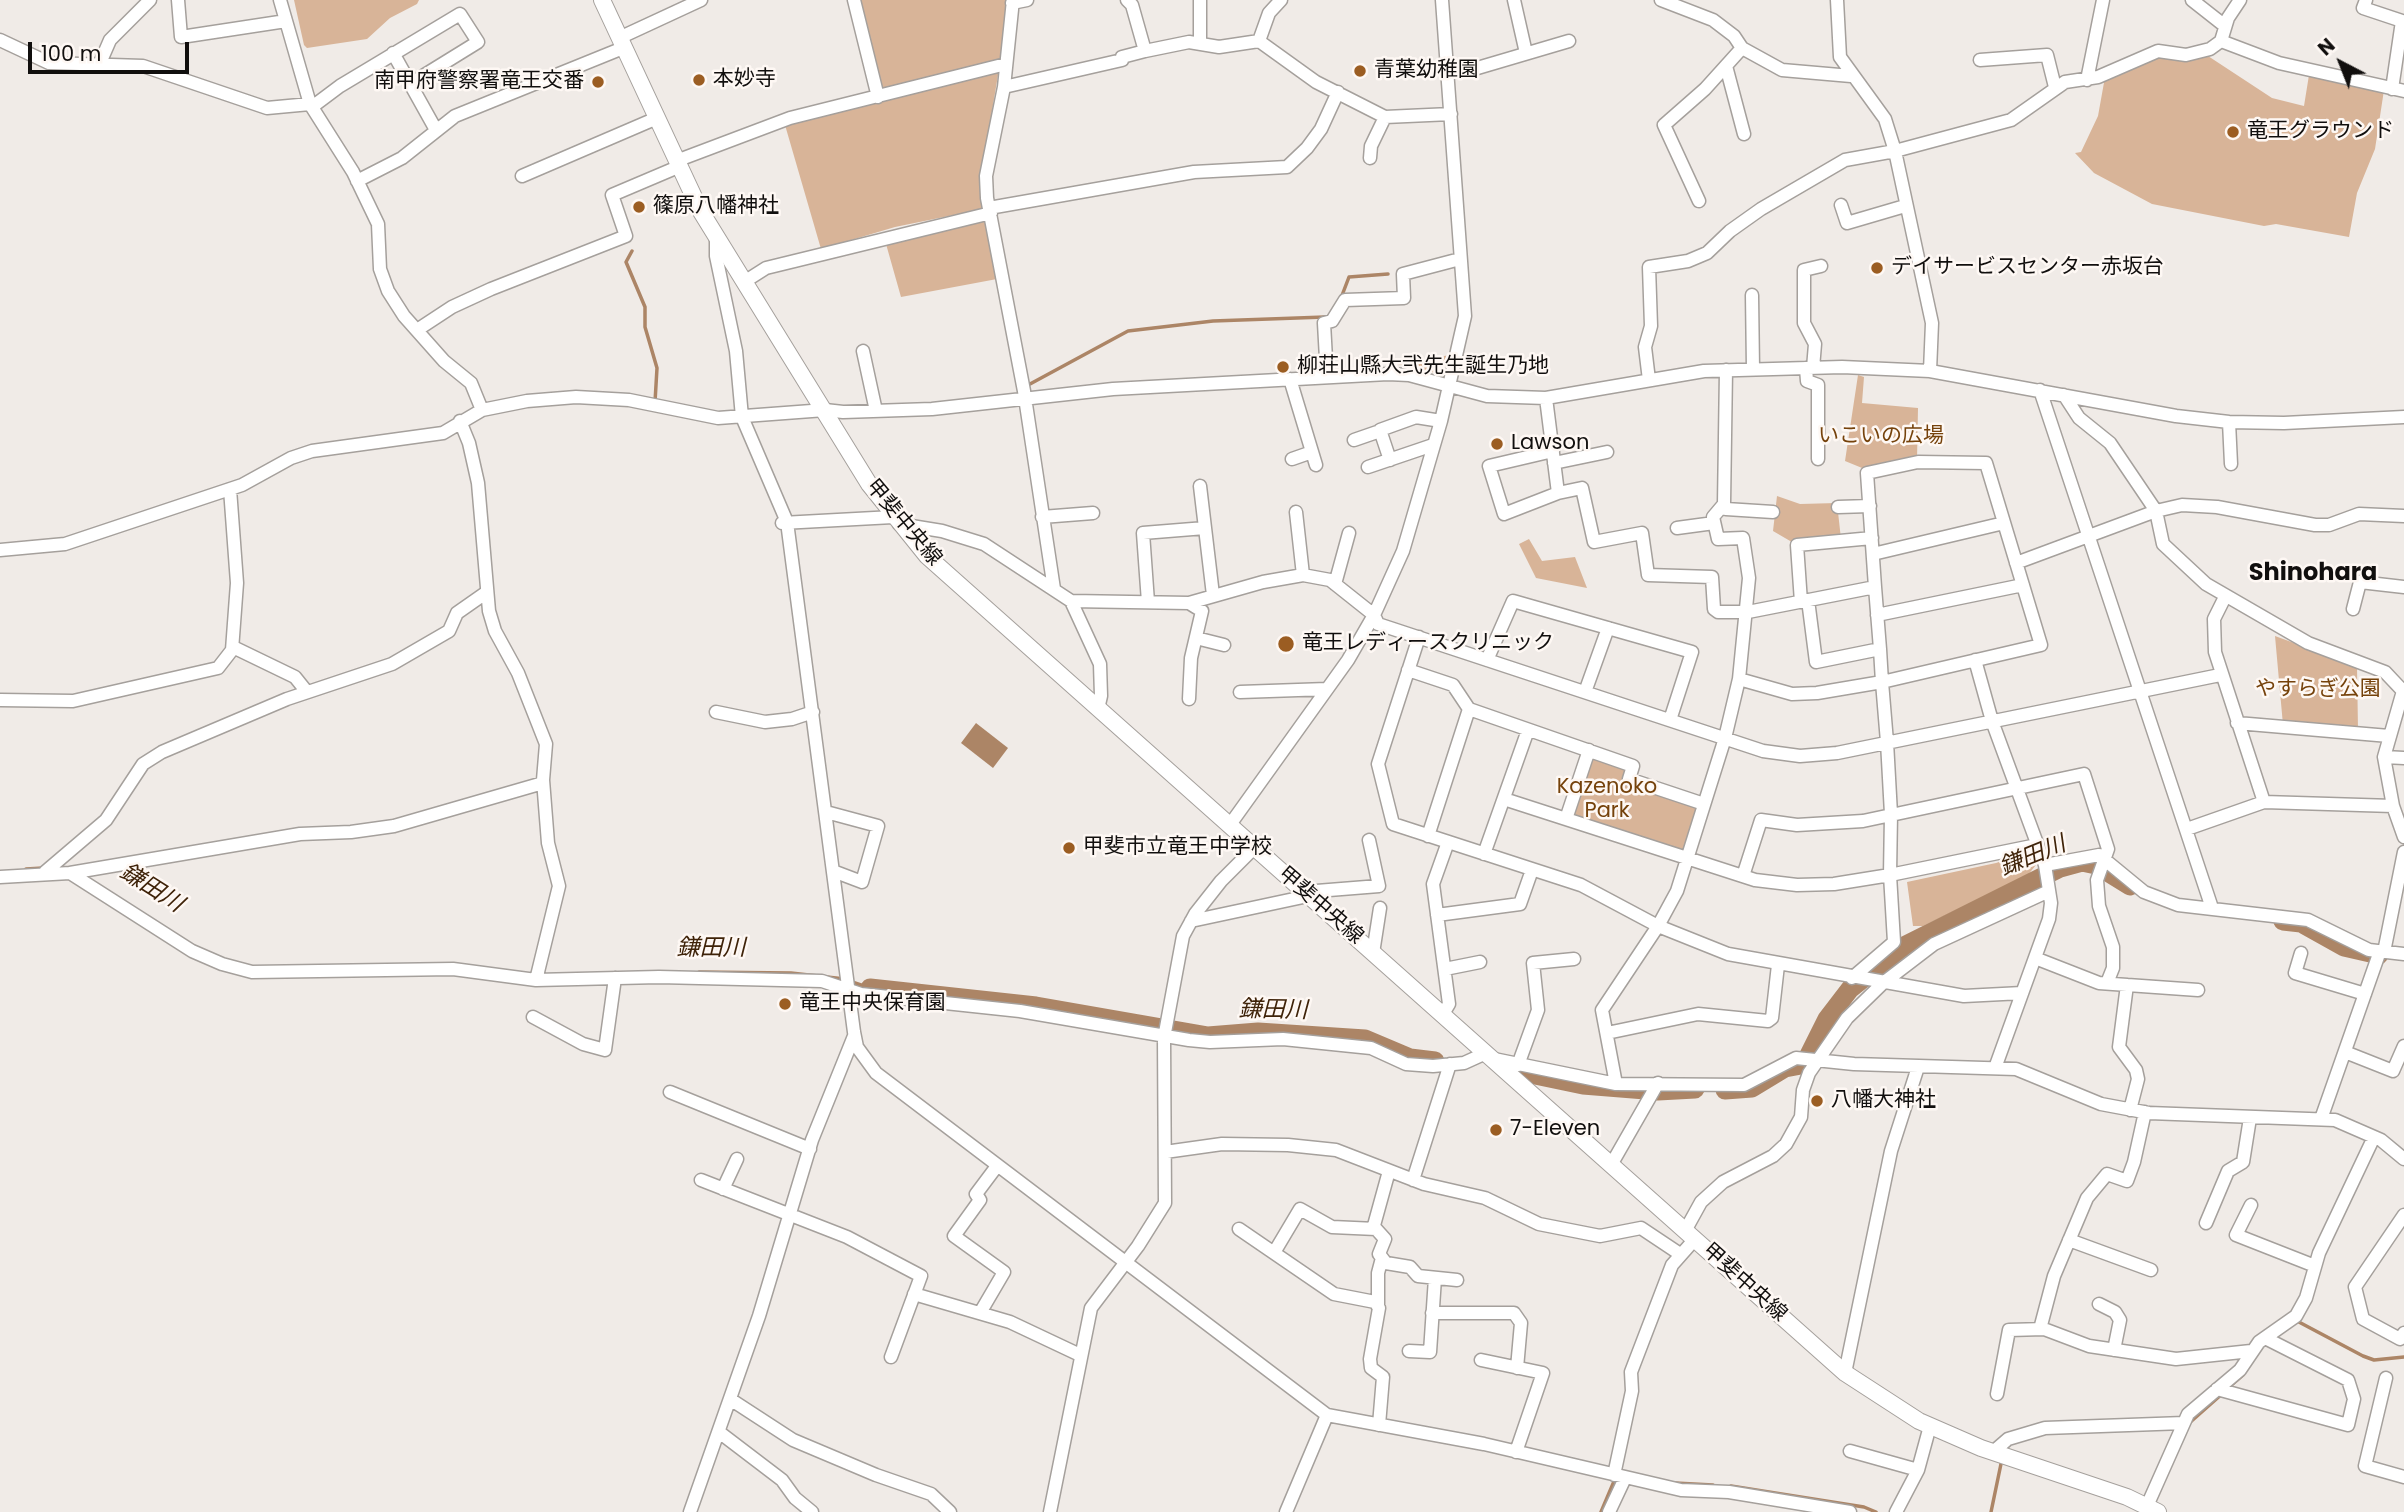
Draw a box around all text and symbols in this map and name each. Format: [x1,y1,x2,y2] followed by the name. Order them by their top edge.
[32,28,192,72] scale bar
[2306,28,2376,98] north arrow
[2312,32,2341,62] text: N
[41,39,101,68] text: 100 m
[1374,58,1479,84] place label: 青葉幼稚園
[1352,63,1368,79] marker: 青葉幼稚園
[713,67,776,93] place label: 本妙寺
[374,69,584,95] place label: 南甲府警察署竜王交番
[691,72,707,88] marker: 本妙寺
[590,74,606,90] marker: 南甲府警察署竜王交番
[2247,119,2394,145] place label: 竜王グラウンド
[2225,124,2241,140] marker: 竜王グラウンド
[653,194,779,220] place label: 篠原八幡神社
[631,199,647,215] marker: 篠原八幡神社
[1891,255,2164,281] place label: デイサービスセンター赤坂台
[1869,260,1885,276] marker: デイサービスセンター赤坂台
[1297,354,1549,380] place label: 柳荘山縣大弐先生誕生乃地
[1275,359,1291,375] marker: 柳荘山縣大弐先生誕生乃地
[1818,424,1944,450] park label: いこいの広場
[1511,431,1589,457] place label: Lawson
[1489,436,1505,452] marker: Lawson
[860,475,946,571] street label: 甲斐中央線
[2249,560,2377,588] district label: Shinohara
[1302,631,1554,657] place label: 竜王レディースクリニック
[1276,634,1296,654] marker: 竜王レディースクリニック
[2255,677,2381,703] park label: やすらぎ公園
[1557,775,1657,825] park label: Kazenoko Park
[1996,831,2070,883] water label: 鎌田川
[1083,835,1272,861] place label: 甲斐市立竜王中学校
[1061,840,1077,856] marker: 甲斐市立竜王中学校
[114,859,188,919] water label: 鎌田川
[1272,862,1368,950] street label: 甲斐中央線
[677,935,745,963] water label: 鎌田川
[799,991,946,1017] place label: 竜王中央保育園
[777,996,793,1012] marker: 竜王中央保育園
[1238,997,1308,1025] water label: 鎌田川
[1831,1088,1936,1114] place label: 八幡大神社
[1809,1093,1825,1109] marker: 八幡大神社
[1510,1117,1600,1143] place label: 7-Eleven
[1488,1122,1504,1138] marker: 7-Eleven
[1697,1239,1791,1327] street label: 甲斐中央線

